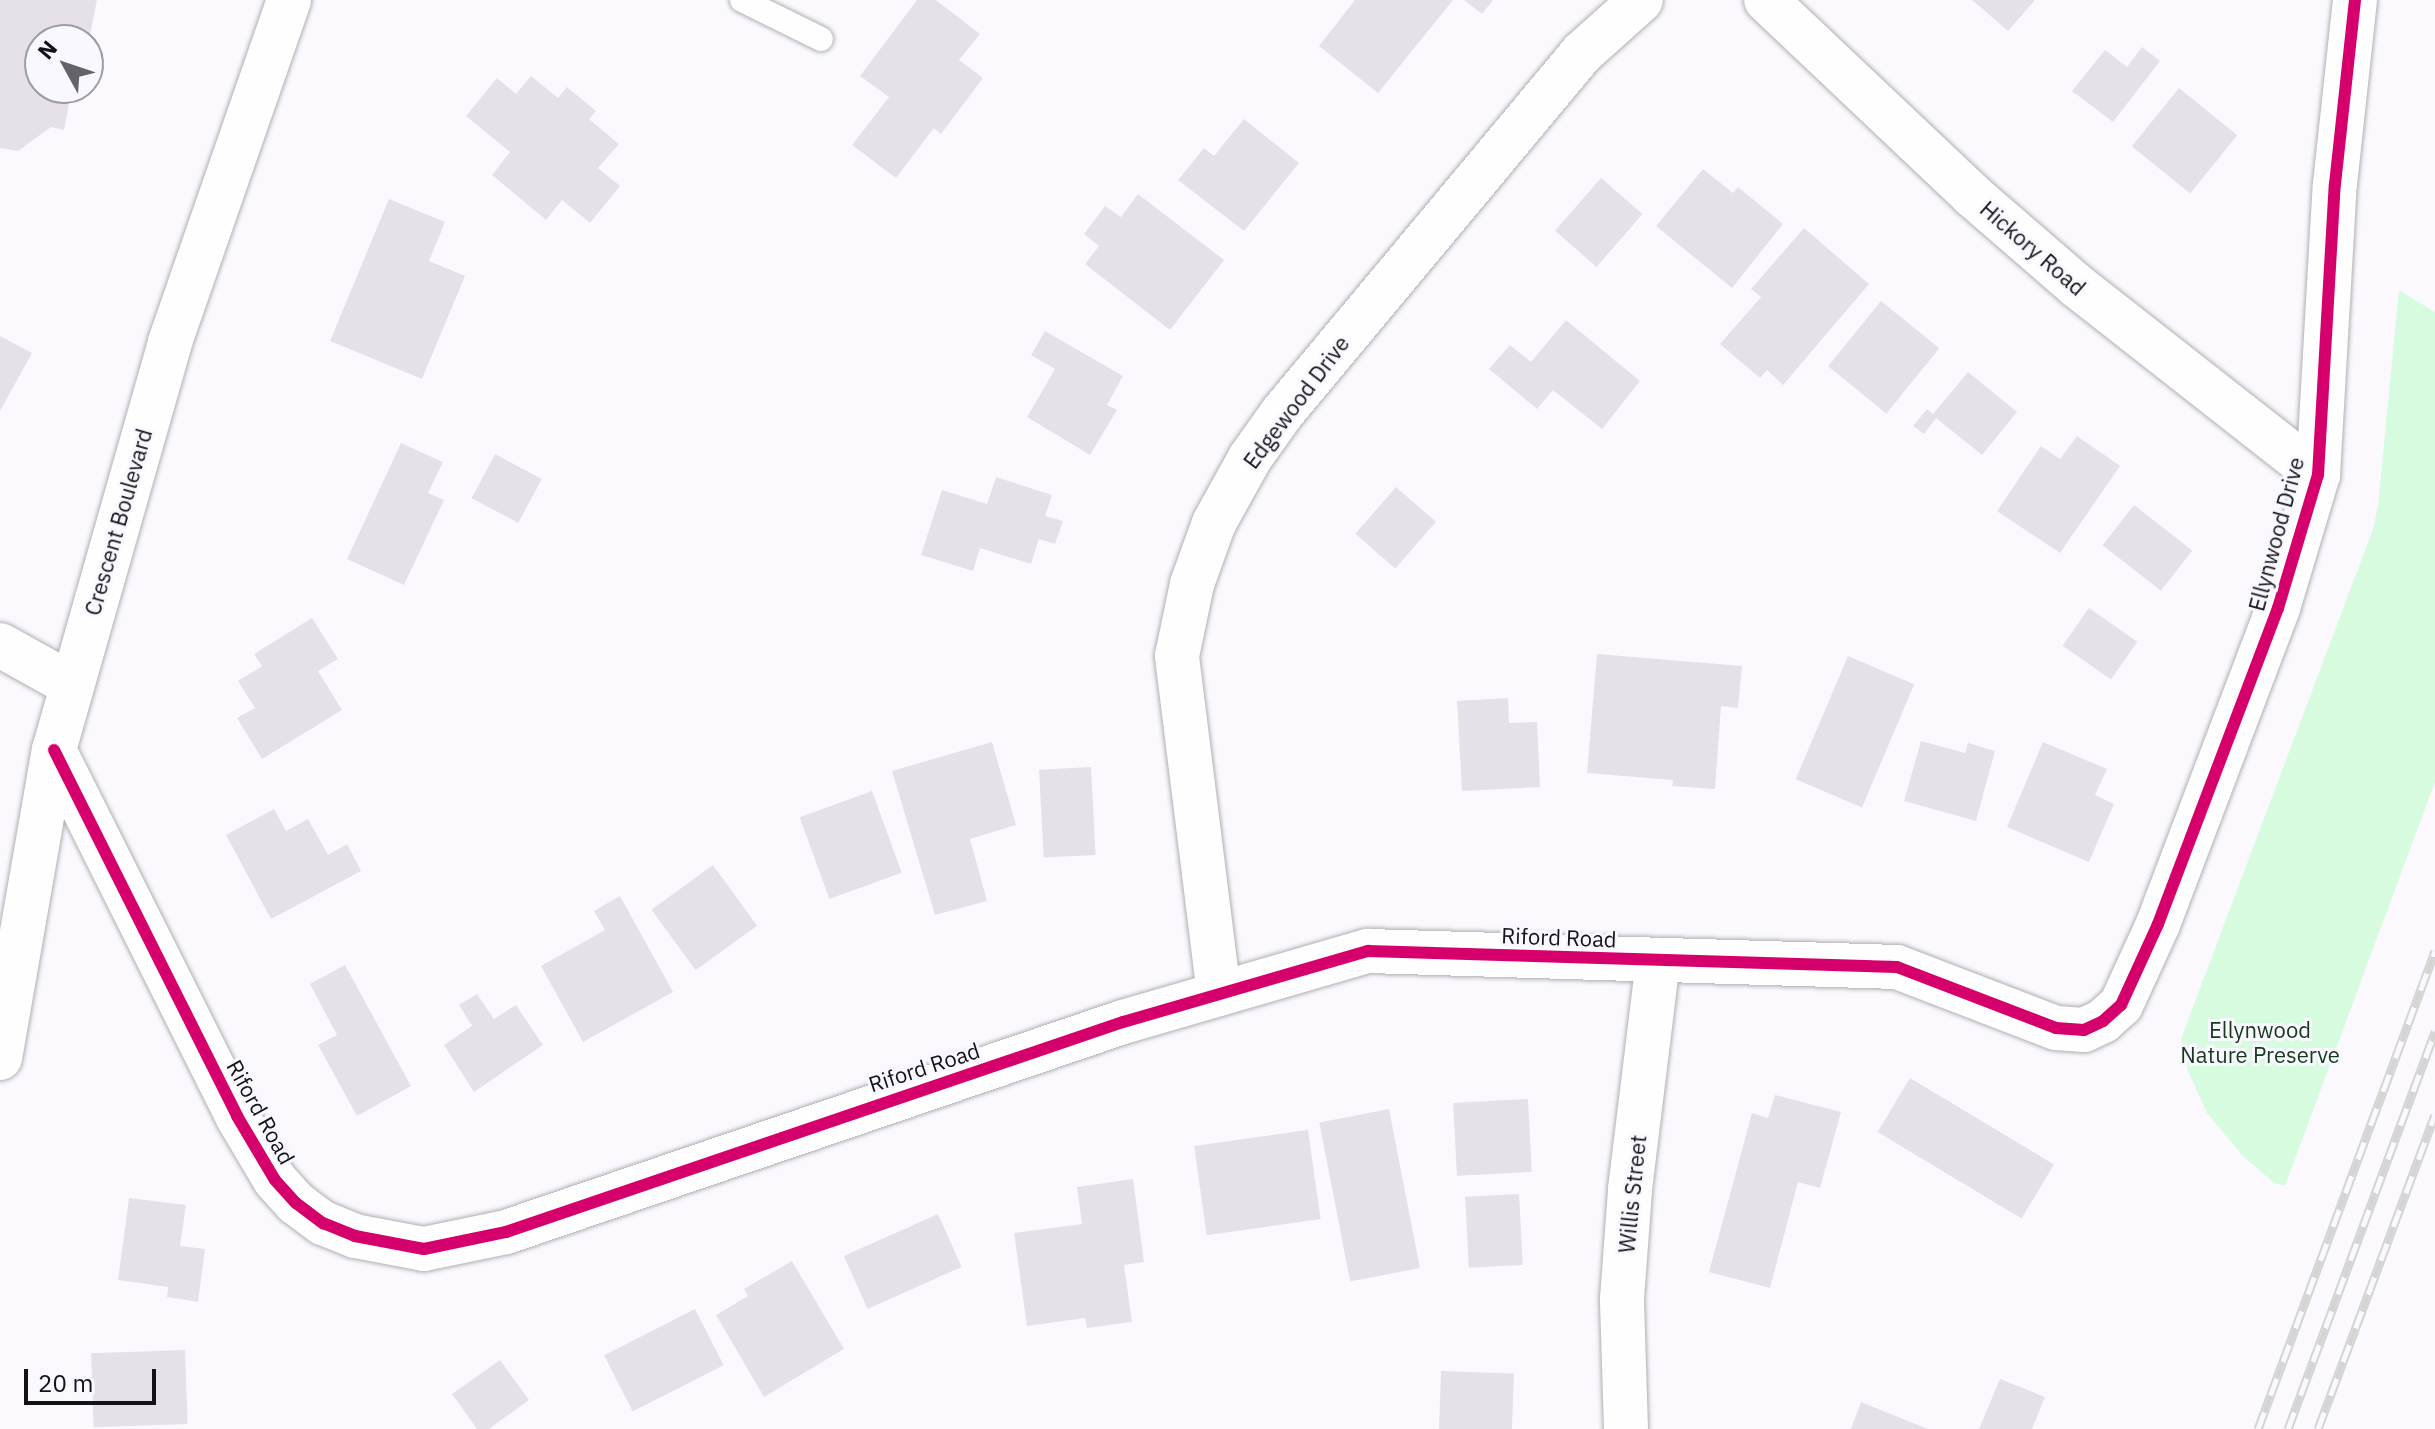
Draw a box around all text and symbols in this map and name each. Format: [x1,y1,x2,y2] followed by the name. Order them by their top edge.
[24,24,104,104] north arrow
[31,34,63,65] text: N
[1975,195,2091,301] street label: Hickory Road
[1238,330,1354,474] street label: Edgewood Drive
[79,426,157,618] street label: Crescent Boulevard
[2243,454,2309,614] street label: Ellynwood Drive
[1501,922,1617,952] street label: Riford Road
[2180,1016,2340,1068] park label: Ellynwood Nature Preserve
[865,1037,983,1097] street label: Riford Road
[221,1055,301,1169] street label: Riford Road
[1613,1134,1651,1254] street label: Willis Street
[28,1353,160,1403] scale bar
[38,1367,93,1399] text: 20 m

